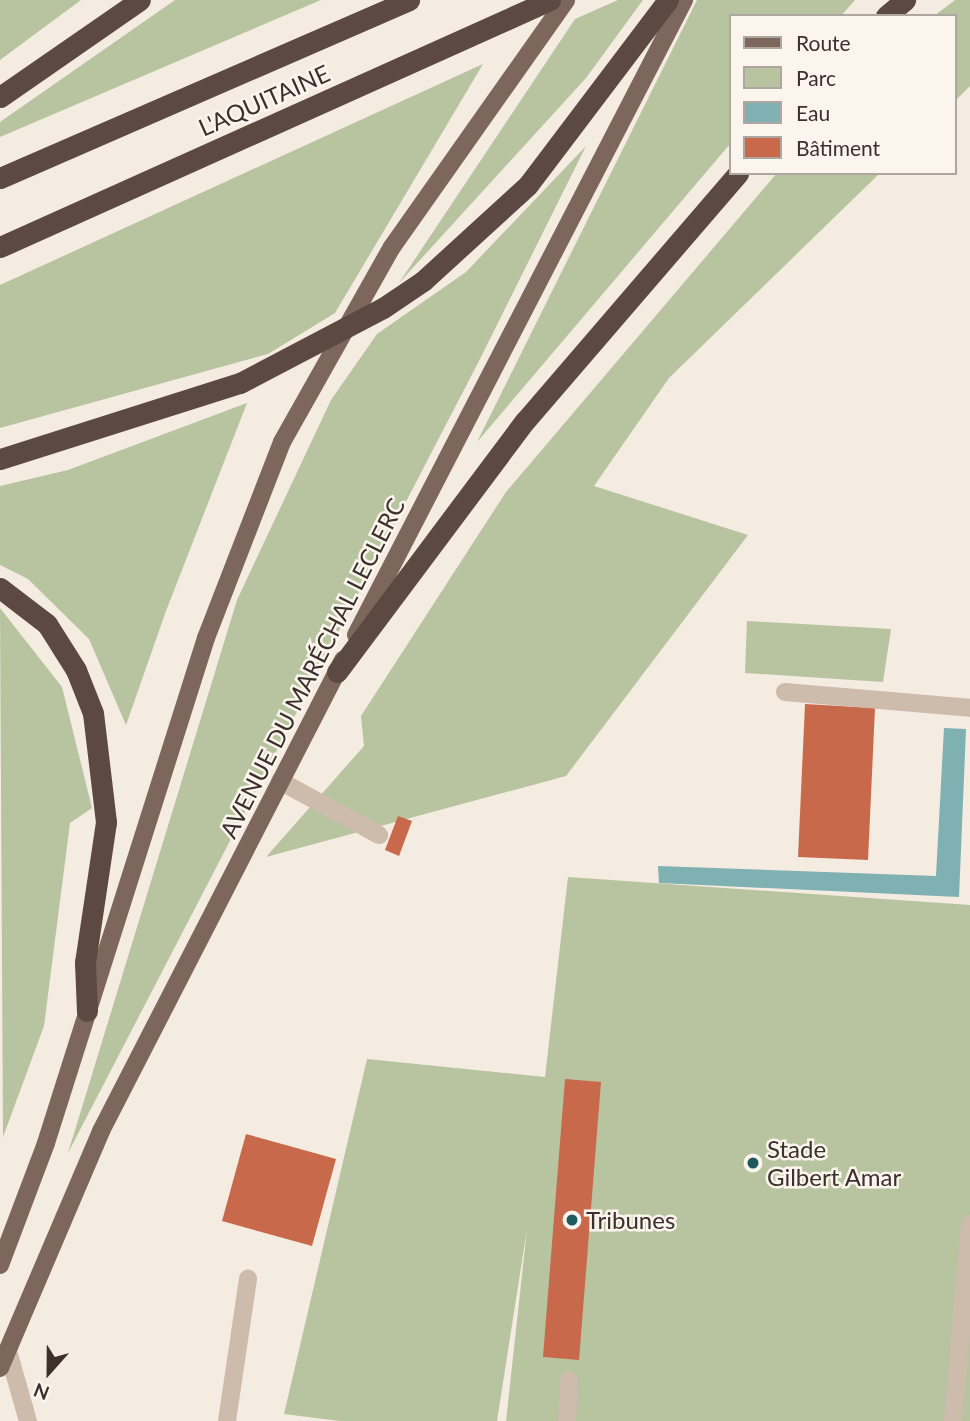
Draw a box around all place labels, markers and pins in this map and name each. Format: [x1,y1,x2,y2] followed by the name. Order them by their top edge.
[767,1135,902,1191] place label: Stade Gilbert Amar
[745,1155,761,1171] marker: Stade Gilbert Amar
[586,1206,675,1234] place label: Tribunes
[564,1212,580,1228] marker: Tribunes

